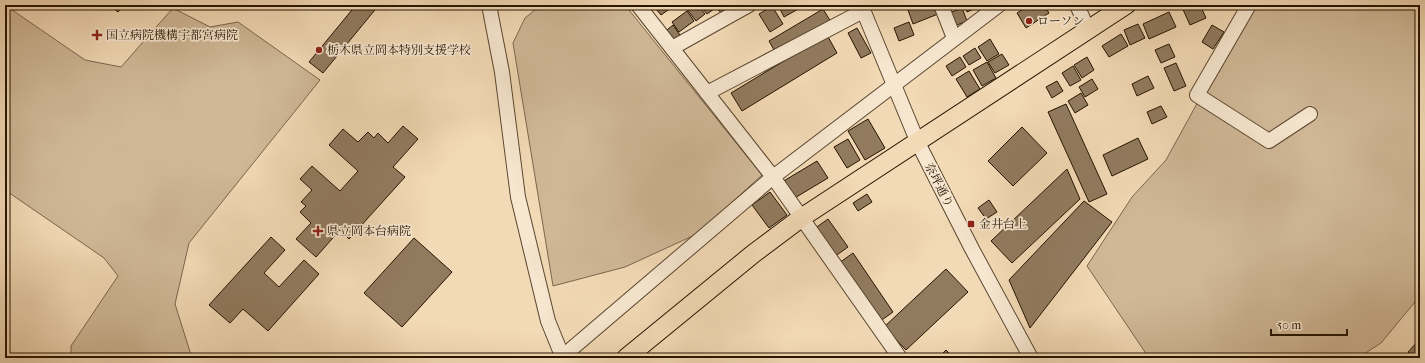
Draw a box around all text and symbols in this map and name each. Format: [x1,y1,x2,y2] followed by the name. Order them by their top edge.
[1037,14,1085,28] place label: ローソン
[1024,16,1034,26] marker: ローソン
[106,28,238,42] place label: 国立病院機構宇都宮病院
[91,29,103,41] marker: 国立病院機構宇都宮病院
[327,43,471,57] place label: 栃木県立岡本特別支援学校
[314,45,324,55] marker: 栃木県立岡本特別支援学校
[922,160,956,210] street label: 奈坪通り
[979,217,1027,231] place label: 金井台上
[966,219,976,229] marker: 金井台上
[327,224,411,238] place label: 県立岡本台病院
[312,225,324,237] marker: 県立岡本台病院
[1271,311,1347,337] scale bar
[1277,318,1301,332] text: 50 m

